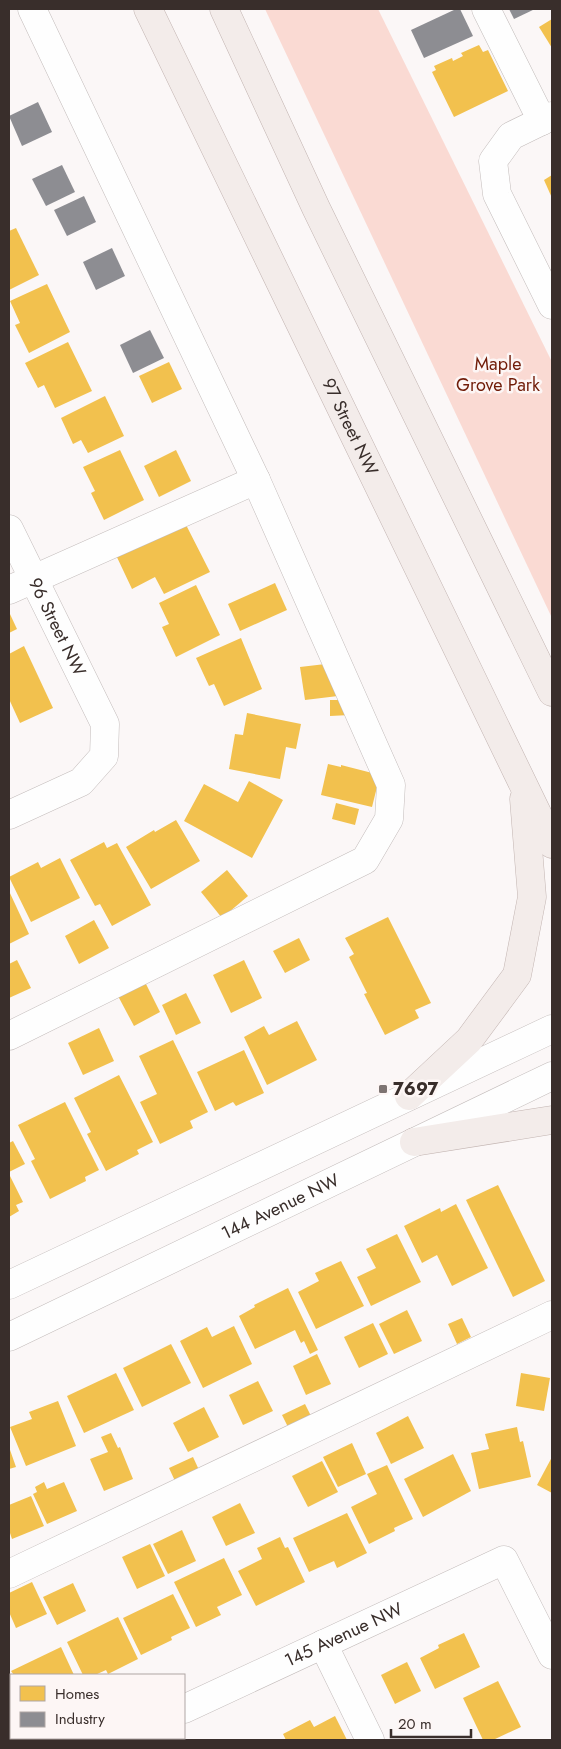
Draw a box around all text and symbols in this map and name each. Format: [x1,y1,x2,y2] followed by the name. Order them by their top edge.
[456,351,540,398] park label: Maple Grove Park
[316,374,385,480] street label: 97 Street NW
[22,573,92,680] street label: 96 Street NW
[393,1076,438,1102] place label: 7697
[377,1083,389,1095] marker: 7697
[217,1167,344,1246] street label: 144 Avenue NW
[280,1596,407,1673] street label: 145 Avenue NW
[10,1674,185,1739] legend
[55,1683,99,1705] text: Homes
[391,1706,471,1738] scale bar
[55,1708,105,1730] text: Industry
[398,1713,432,1735] text: 20 m

